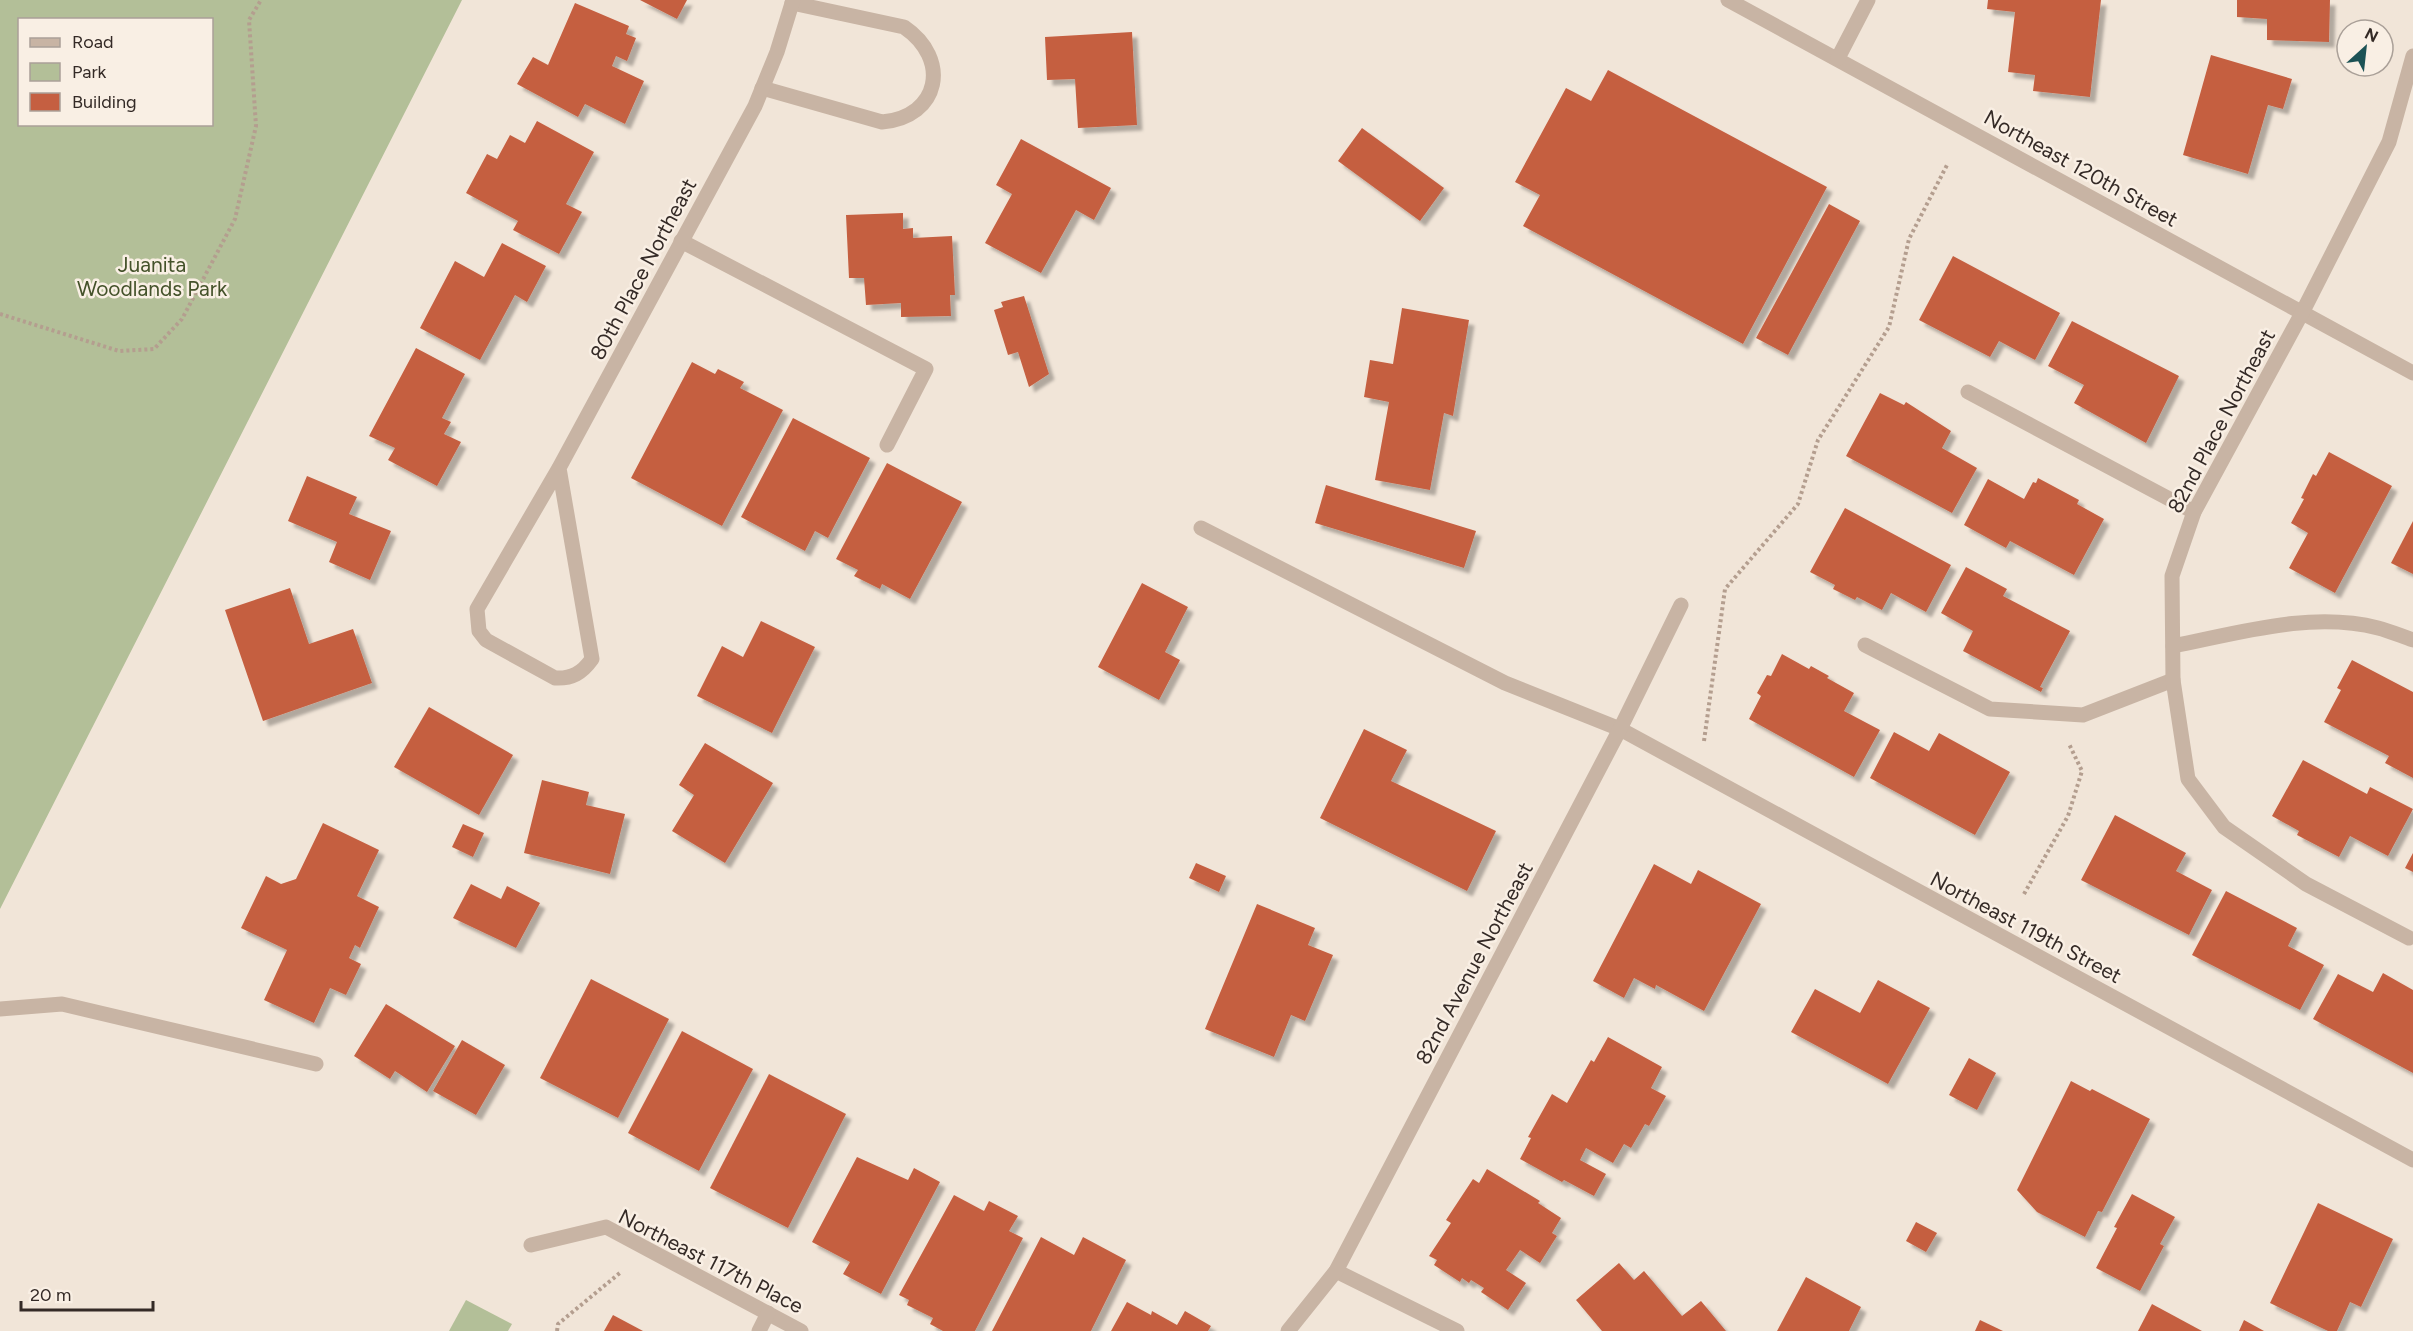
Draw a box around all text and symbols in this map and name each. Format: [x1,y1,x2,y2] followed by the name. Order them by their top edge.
[18,18,213,126] legend
[2335,18,2395,78] north arrow
[2362,24,2381,46] text: N
[72,31,113,53] text: Road
[72,61,107,83] text: Park
[72,91,137,113] text: Building
[1980,104,2182,232] street label: Northeast 120th Street
[585,174,701,364] street label: 80th Place Northeast
[77,252,228,301] park label: Juanita Woodlands Park
[2162,325,2280,517] street label: 82nd Place Northeast
[1410,858,1538,1068] street label: 82nd Avenue Northeast
[1926,866,2126,988] street label: Northeast 119th Street
[614,1204,808,1318] street label: Northeast 117th Place
[21,1274,153,1312] scale bar
[30,1284,71,1306] text: 20 m

